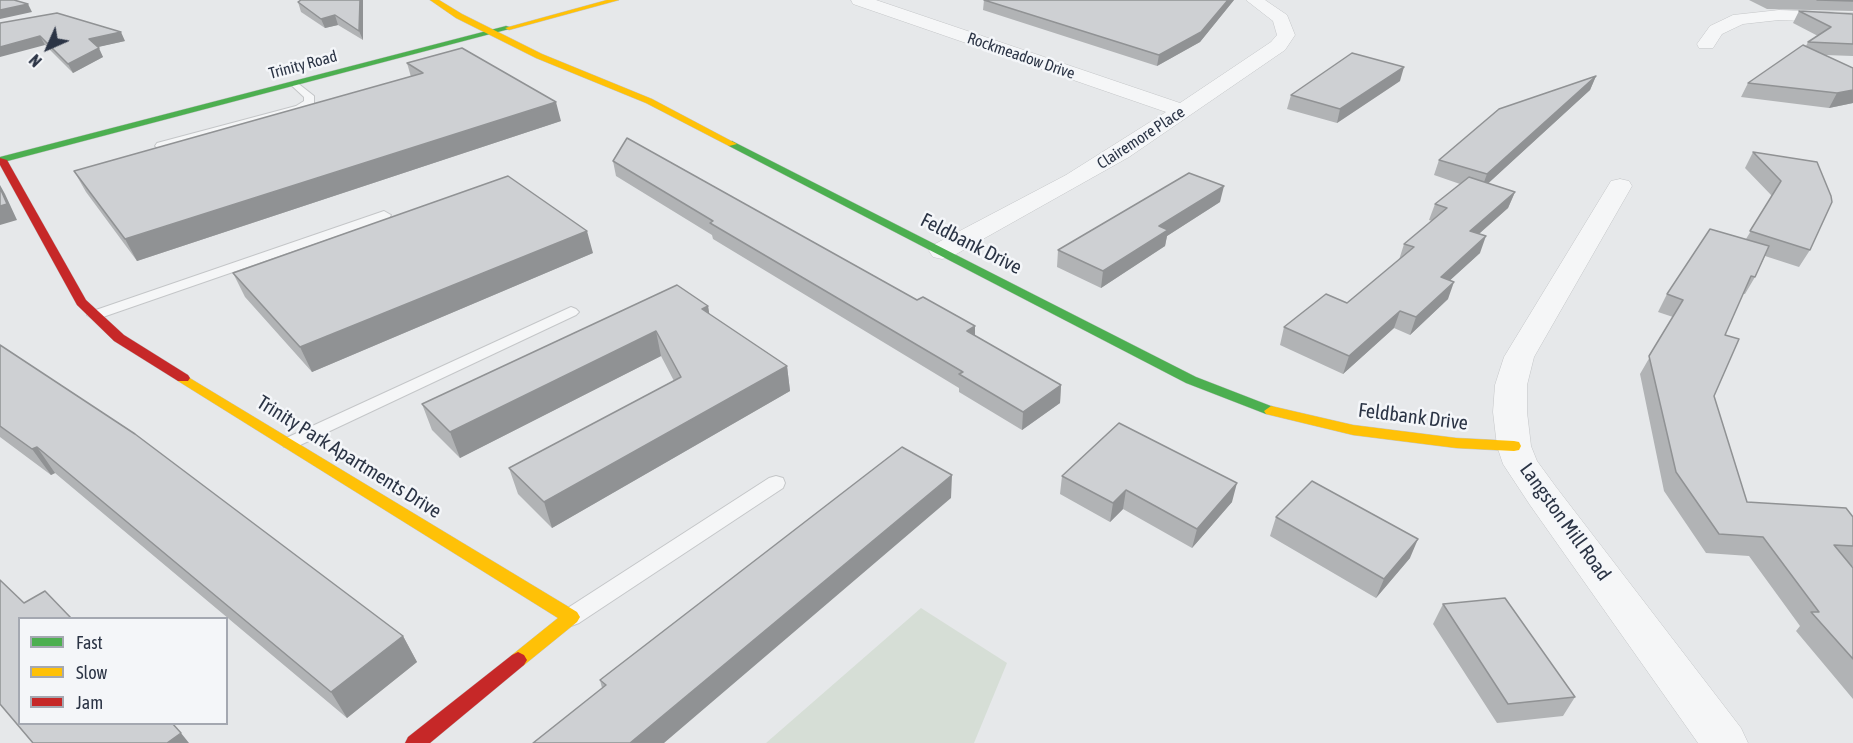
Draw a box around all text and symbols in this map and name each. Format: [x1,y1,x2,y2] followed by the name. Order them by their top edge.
[18,18,78,78] north arrow
[965,29,1077,83] street label: Rockmeadow Drive
[267,47,339,83] street label: Trinity Road
[26,51,45,70] text: N
[1094,103,1188,173] street label: Clairemore Place
[916,208,1026,280] street label: Feldbank Drive
[252,390,446,524] street label: Trinity Park Apartments Drive
[1357,398,1469,436] street label: Feldbank Drive
[1514,459,1616,585] street label: Langston Mill Road
[18,617,228,725] legend
[76,632,103,653] text: Fast
[76,662,107,683] text: Slow
[76,692,103,713] text: Jam

